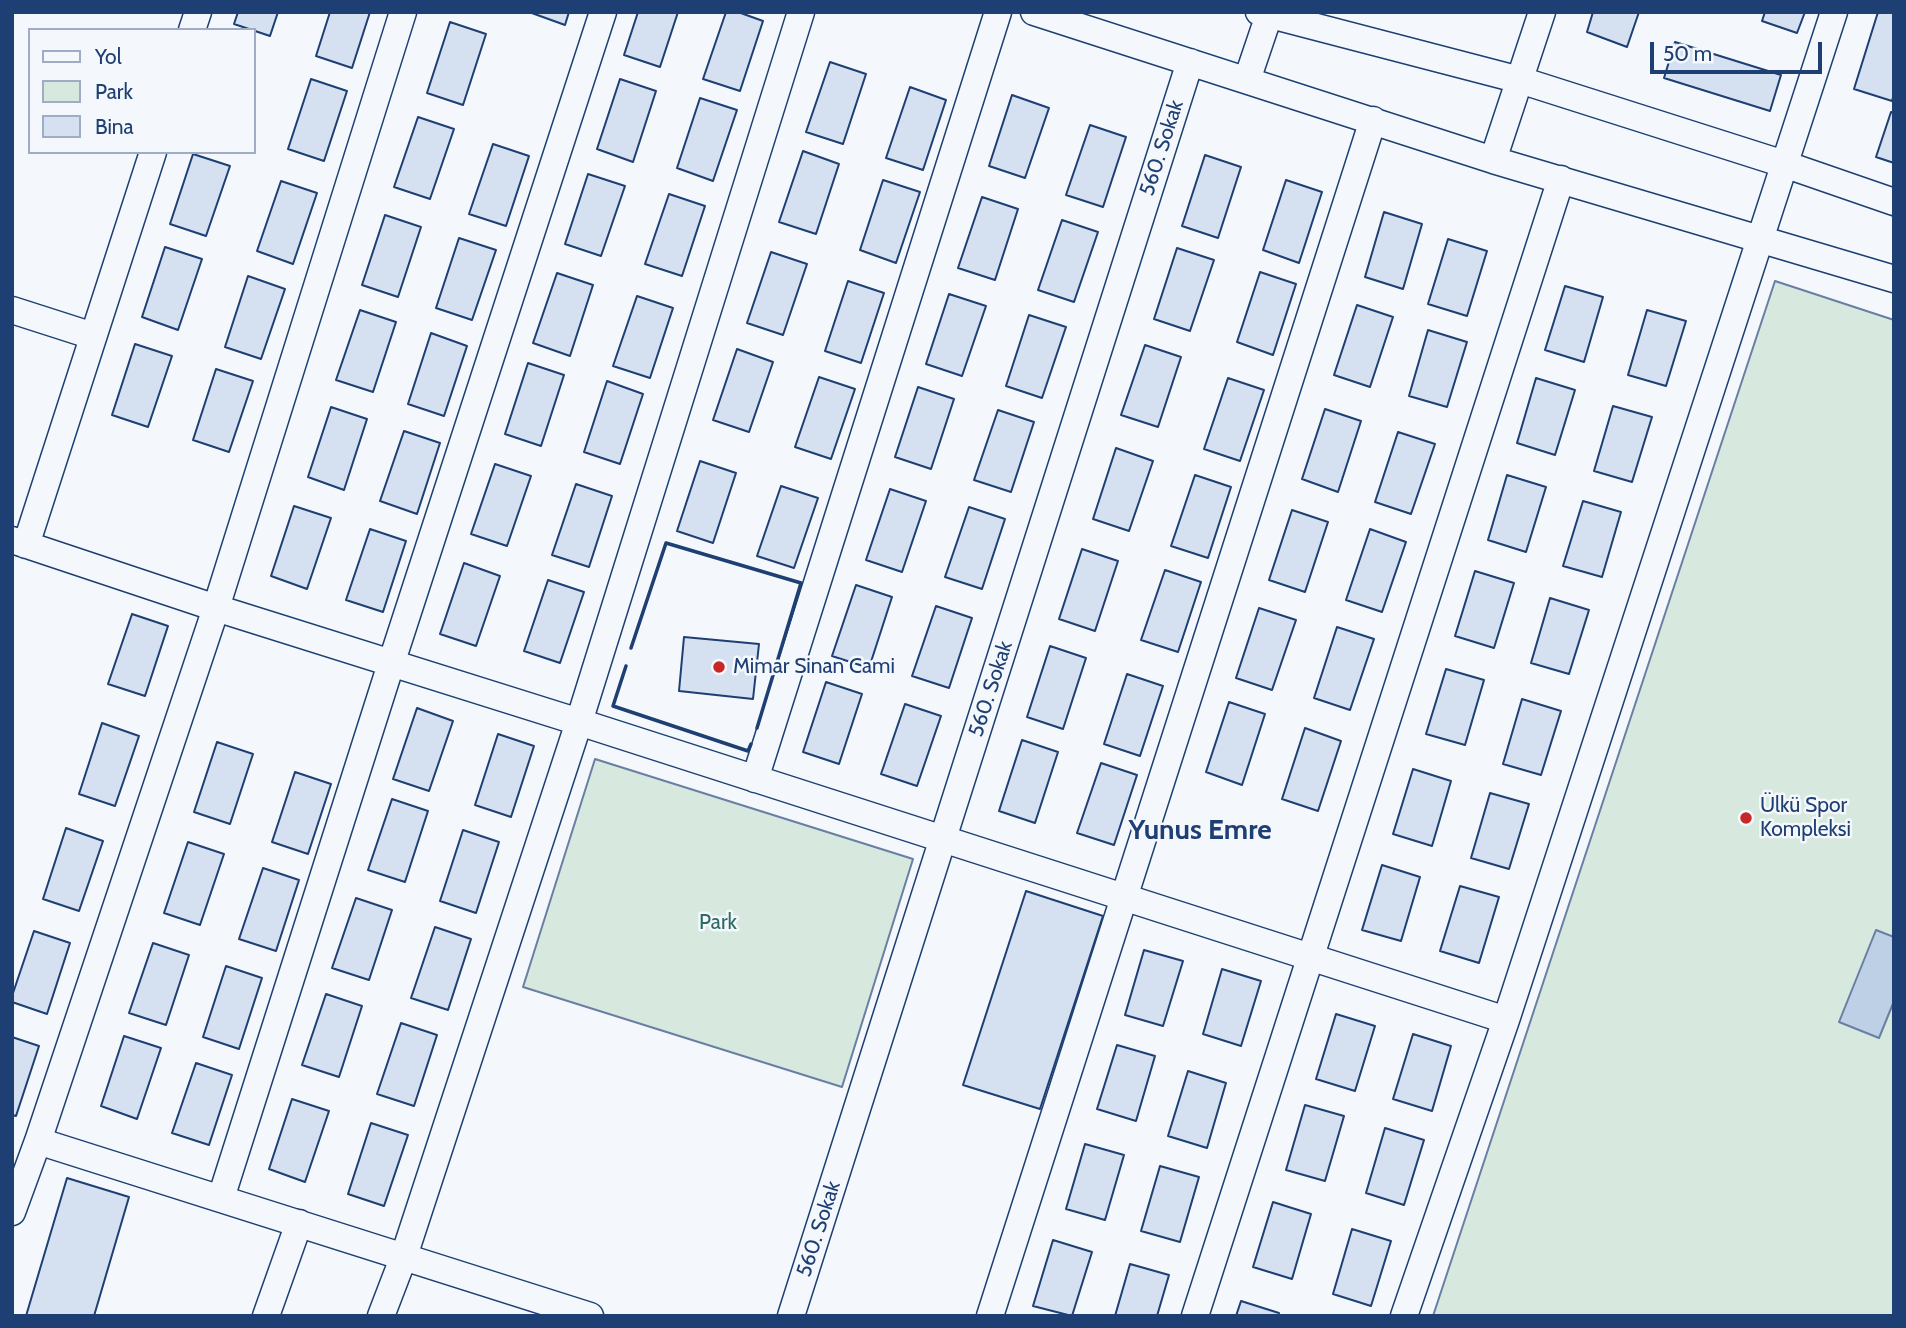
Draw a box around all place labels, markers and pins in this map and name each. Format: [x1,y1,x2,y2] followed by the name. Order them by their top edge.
[733,654,895,680] place label: Mimar Sinan Cami
[711,659,727,675] marker: Mimar Sinan Cami
[1760,793,1851,843] place label: Ülkü Spor Kompleksi
[1738,810,1754,826] marker: Ülkü Spor Kompleksi

